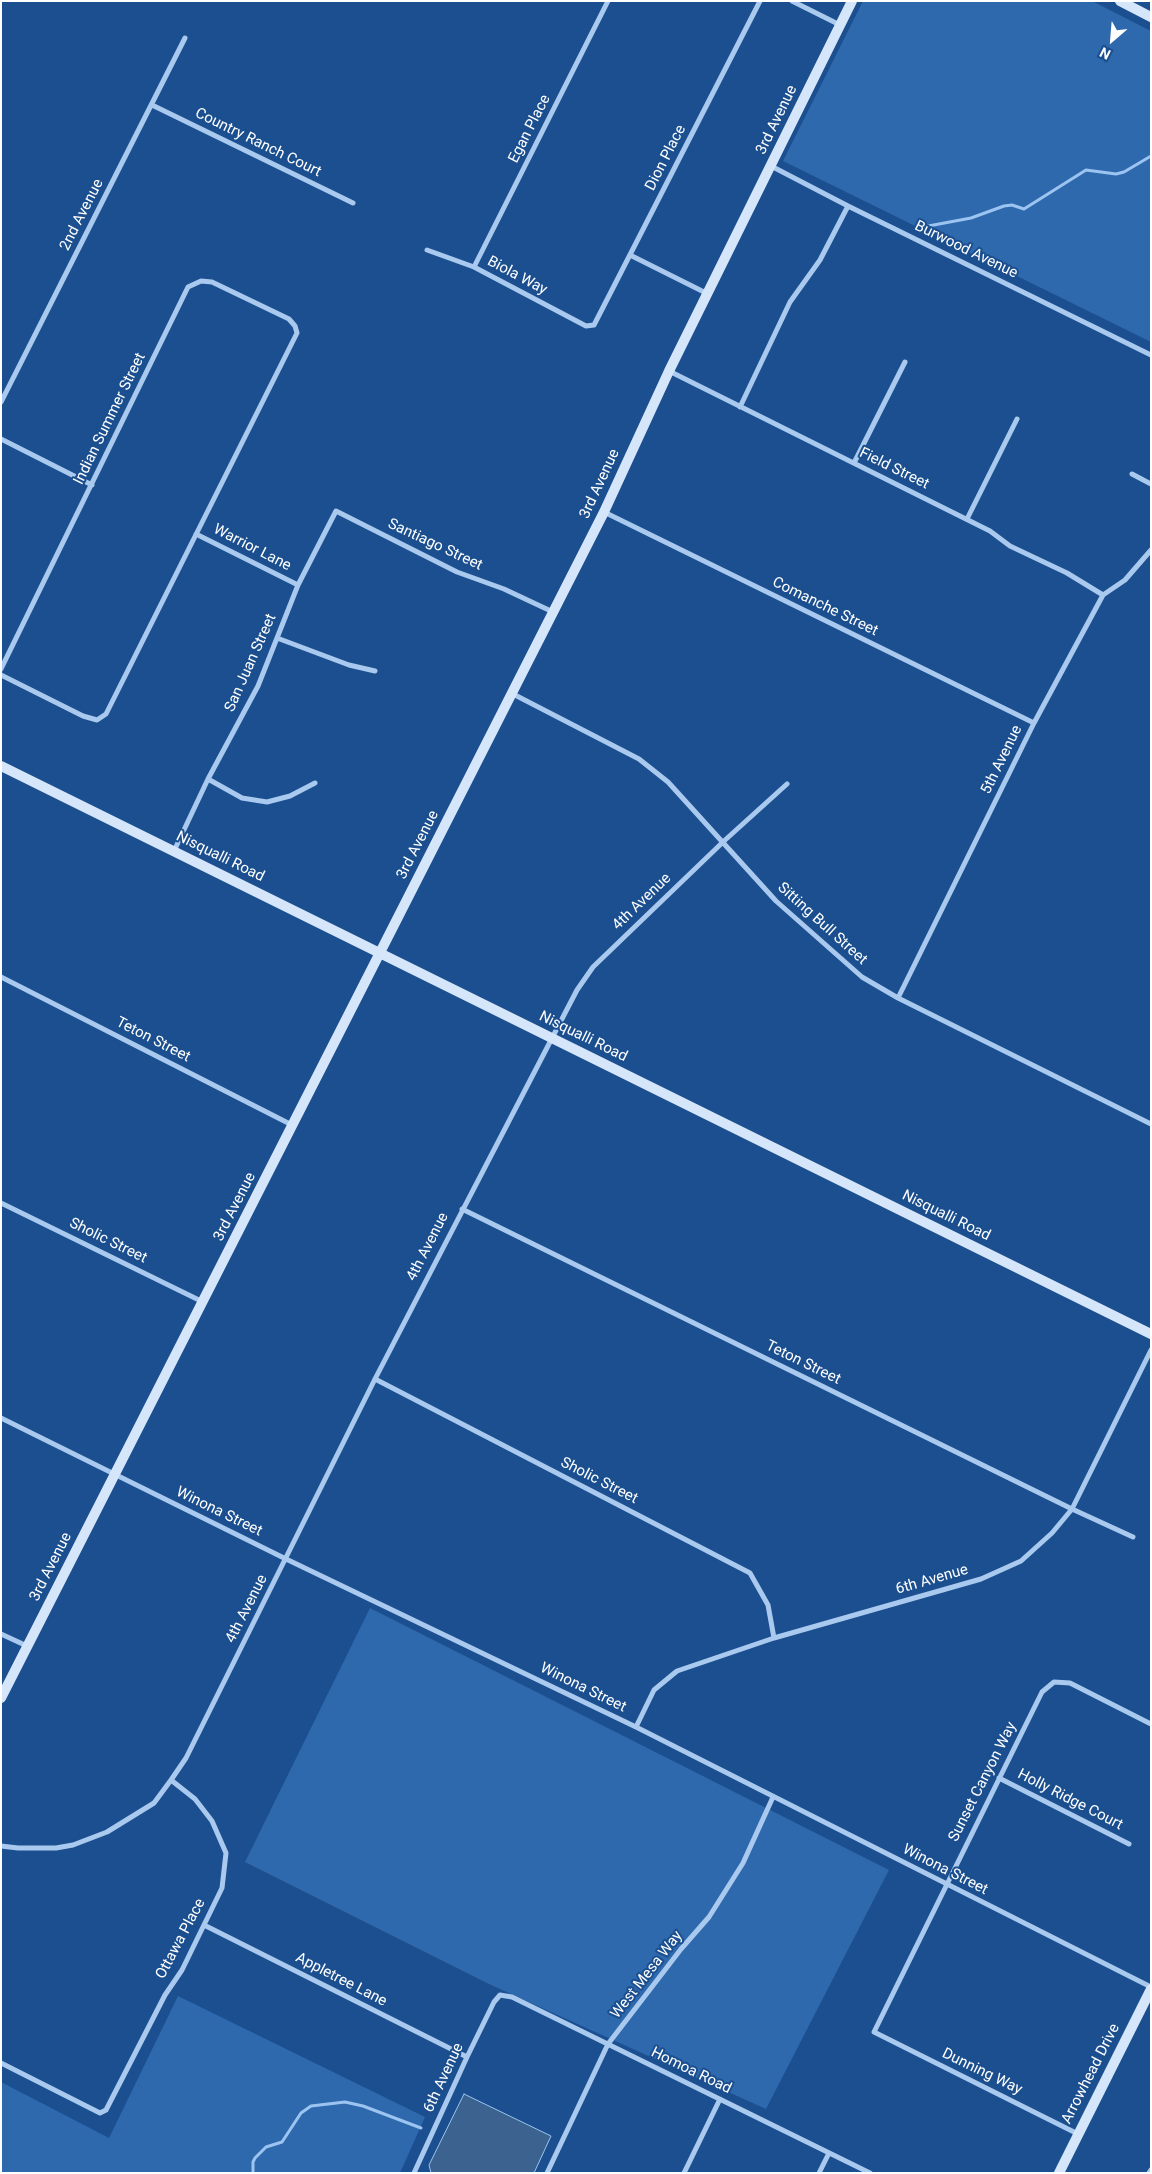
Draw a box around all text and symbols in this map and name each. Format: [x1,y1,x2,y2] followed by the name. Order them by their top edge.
[1087,15,1137,65] north arrow
[1097,44,1113,63] text: N
[753,83,801,157] street label: 3rd Avenue
[505,92,555,166] street label: Egan Place
[192,105,324,181] street label: Country Ranch Court
[642,122,690,194] street label: Dion Place
[56,176,108,254] street label: 2nd Avenue
[912,217,1020,283] street label: Burwood Avenue
[484,253,550,299] street label: Biola Way
[70,350,150,488] street label: Indian Summer Street
[856,444,932,494] street label: Field Street
[576,446,624,522] street label: 3rd Avenue
[385,515,485,575] street label: Santiago Street
[210,521,294,575] street label: Warrior Lane
[769,574,881,640] street label: Comanche Street
[221,611,281,715] street label: San Juan Street
[978,723,1026,797] street label: 5th Avenue
[393,808,443,882] street label: 3rd Avenue
[173,828,267,886] street label: Nisqualli Road
[609,870,675,934] street label: 4th Avenue
[773,879,871,969] street label: Sitting Bull Street
[536,1008,630,1066] street label: Nisqualli Road
[113,1014,193,1066] street label: Teton Street
[210,1170,260,1244] street label: 3rd Avenue
[899,1187,993,1245] street label: Nisqualli Road
[403,1210,453,1284] street label: 4th Avenue
[66,1214,150,1268] street label: Sholic Street
[763,1337,843,1389] street label: Teton Street
[557,1454,641,1508] street label: Sholic Street
[173,1483,265,1541] street label: Winona Street
[26,1530,76,1604] street label: 3rd Avenue
[894,1561,970,1599] street label: 6th Avenue
[222,1572,272,1646] street label: 4th Avenue
[537,1659,629,1717] street label: Winona Street
[945,1719,1021,1845] street label: Sunset Canyon Way
[1014,1766,1126,1834] street label: Holly Ridge Court
[899,1841,991,1899] street label: Winona Street
[152,1896,210,1982] street label: Ottawa Place
[607,1928,687,2022] street label: West Mesa Way
[292,1949,390,2011] street label: Appletree Lane
[1058,2021,1124,2127] street label: Arrowhead Drive
[420,2040,468,2116] street label: 6th Avenue
[648,2044,734,2098] street label: Homoa Road
[939,2045,1025,2099] street label: Dunning Way

